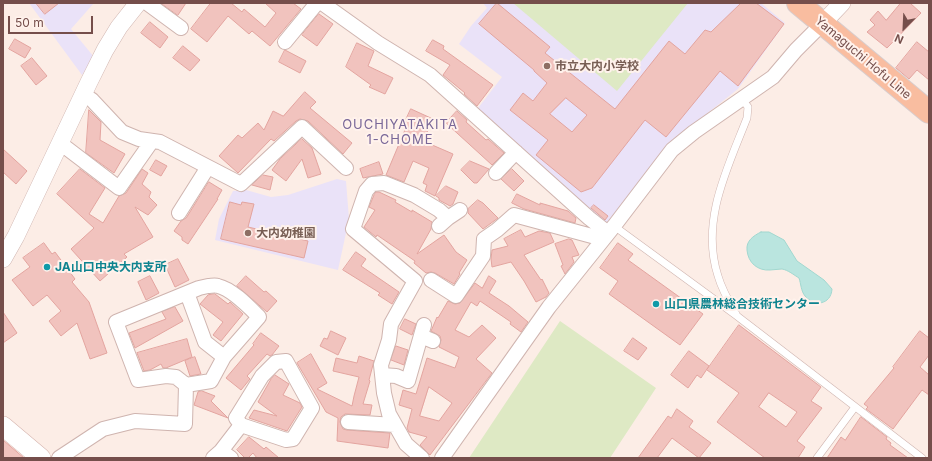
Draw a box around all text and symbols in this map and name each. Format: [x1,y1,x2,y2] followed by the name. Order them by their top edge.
[10,8,95,34] scale bar
[884,8,924,48] north arrow
[812,14,914,102] street label: Yamaguchi Hofu Line
[15,15,44,30] text: 50 m
[892,31,906,47] text: N
[555,59,639,73] place label: 市立大内小学校
[542,61,552,71] marker: 市立大内小学校
[342,117,458,148] district label: OUCHIYATAKITA 1-CHOME
[256,226,316,240] place label: 大内幼稚園
[243,228,253,238] marker: 大内幼稚園
[55,260,167,274] place label: JA山口中央大内支所
[42,262,52,272] marker: JA山口中央大内支所
[664,297,820,311] place label: 山口県農林総合技術センター
[651,299,661,309] marker: 山口県農林総合技術センター

